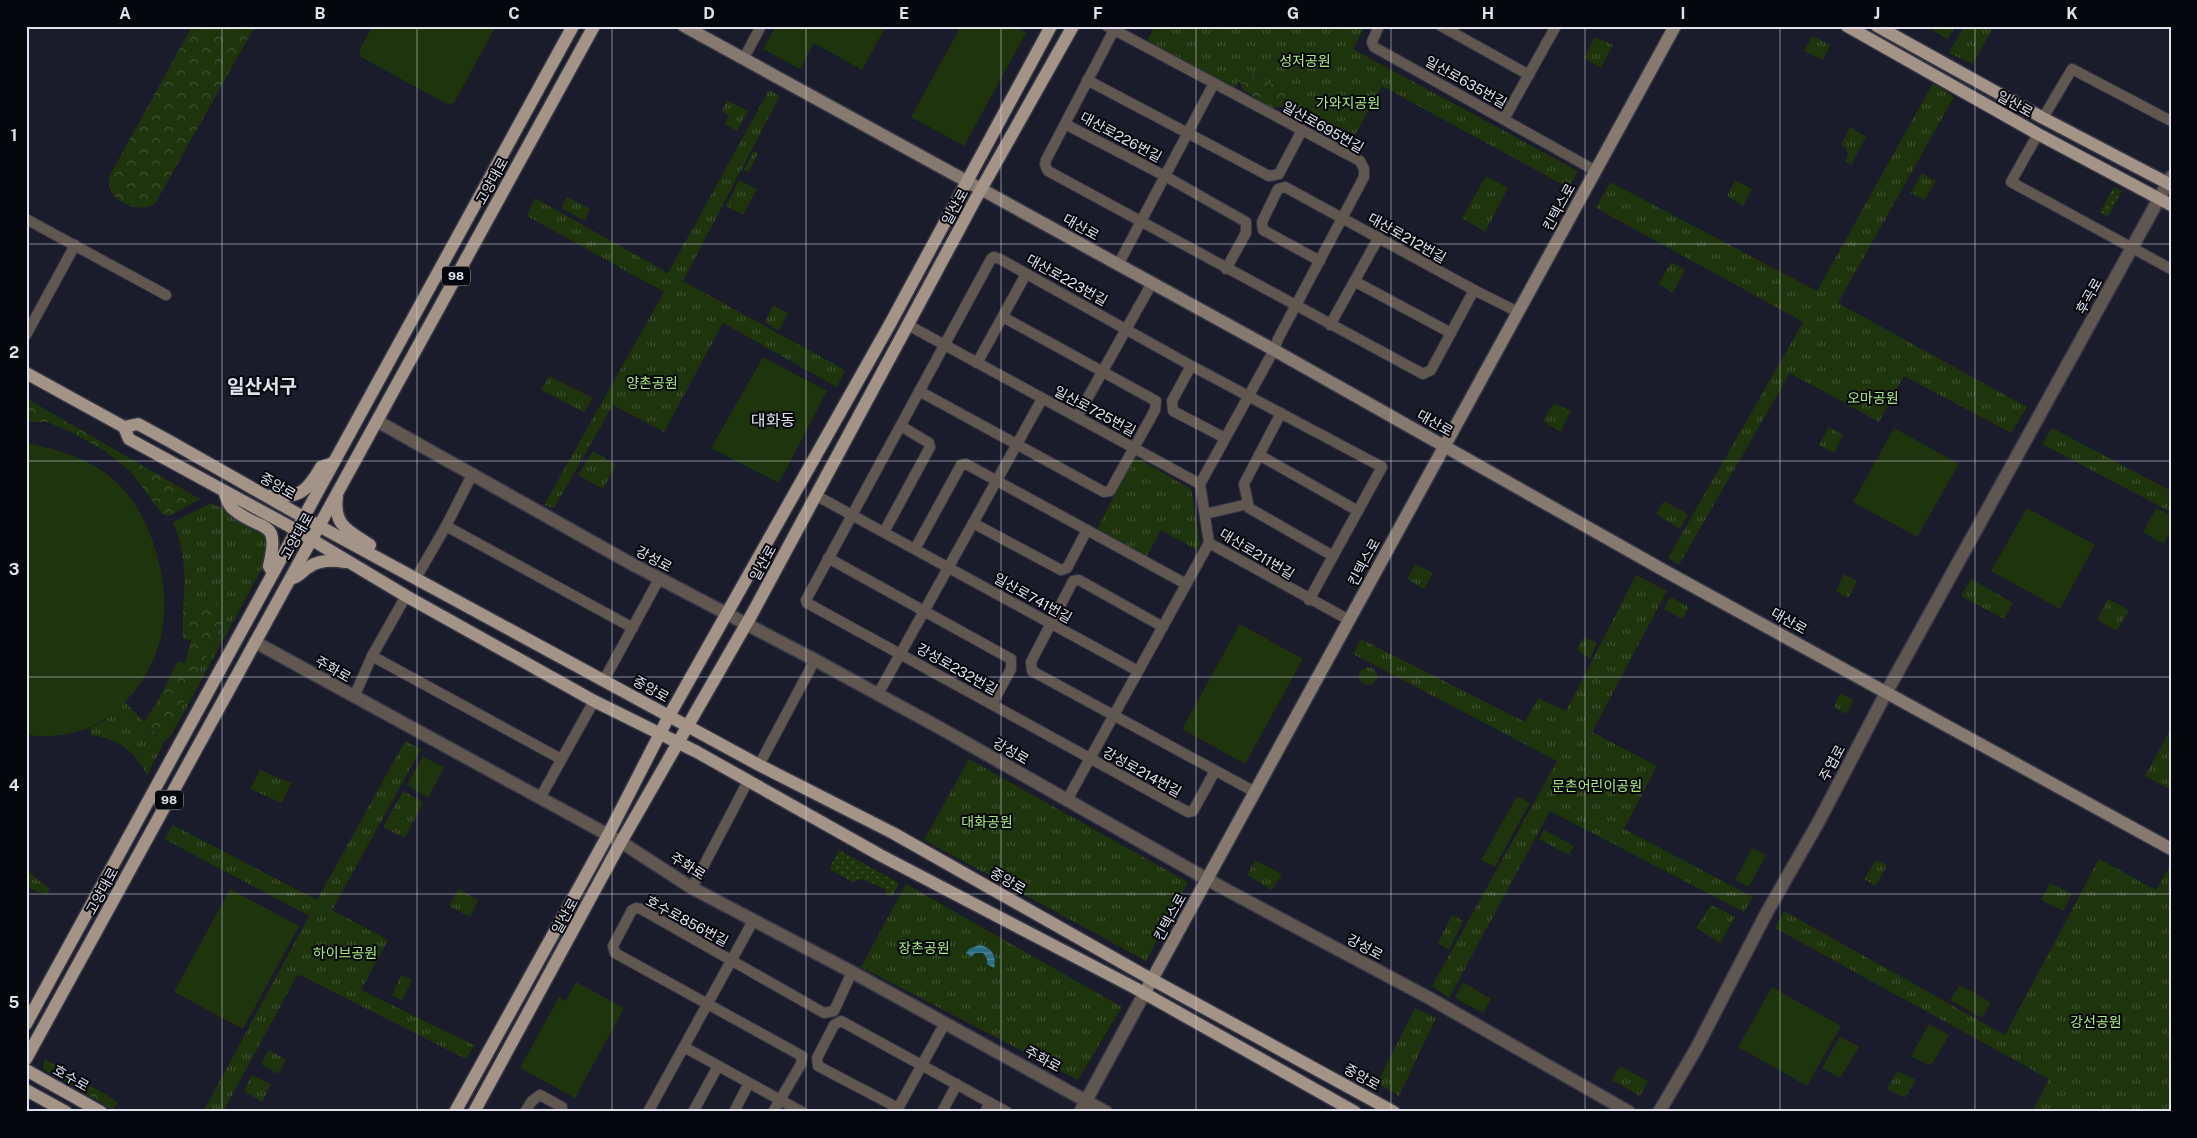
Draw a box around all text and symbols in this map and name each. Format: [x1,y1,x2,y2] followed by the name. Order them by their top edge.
[119,4,131,23] text: A
[315,4,326,23] text: B
[508,4,520,23] text: C
[703,4,715,23] text: D
[899,4,909,23] text: E
[1093,4,1103,23] text: F
[1287,4,1299,23] text: G
[1482,4,1494,23] text: H
[1681,4,1685,23] text: I
[1874,4,1880,23] text: J
[2066,4,2078,23] text: K
[1279,53,1331,69] park label: 성저공원
[1422,53,1510,111] street label: 일산로635번길
[1994,88,2036,120] street label: 일산로
[1316,95,1380,111] park label: 가와지공원
[1279,98,1367,156] street label: 일산로695번길
[1078,109,1164,165] street label: 대산로226번길
[11,126,17,145] text: 1
[473,154,512,207] street label: 고양대로
[1540,180,1579,233] street label: 킨텍스로
[939,186,971,228] street label: 일산로
[1365,210,1449,266] street label: 대산로212번길
[1060,211,1102,243] street label: 대산로
[1024,251,1110,309] street label: 대산로223번길
[442,266,470,286] road number: 98
[2073,275,2105,317] street label: 후곡로
[9,343,19,362] text: 2
[227,375,297,397] district label: 일산서구
[626,375,678,391] park label: 양촌공원
[1051,383,1139,439] street label: 일산로725번길
[1847,390,1899,406] park label: 오마공원
[1414,407,1456,439] street label: 대산로
[751,411,795,430] district label: 대화동
[257,469,299,503] street label: 중앙로
[278,509,317,562] street label: 고양대로
[1217,525,1297,583] street label: 대산로211번길
[1345,535,1384,588] street label: 킨텍스로
[747,542,779,584] street label: 일산로
[633,543,675,575] street label: 강성로
[9,560,19,579] text: 3
[991,570,1075,626] street label: 일산로741번길
[1768,605,1810,637] street label: 대산로
[914,640,1000,698] street label: 강성로232번길
[312,653,354,685] street label: 주화로
[630,673,672,705] street label: 중앙로
[990,734,1032,768] street label: 강성로
[1816,742,1848,784] street label: 주엽로
[1100,744,1184,800] street label: 강성로214번길
[9,776,20,795] text: 4
[1552,778,1642,794] park label: 문촌어린이공원
[155,790,183,810] road number: 98
[961,814,1013,830] park label: 대화공원
[667,849,709,883] street label: 주화로
[83,864,122,917] street label: 고양대로
[987,864,1029,898] street label: 중앙로
[1151,890,1190,943] street label: 킨텍스로
[643,893,731,949] street label: 호수로856번길
[549,895,581,937] street label: 일산로
[1344,931,1386,963] street label: 강성로
[898,940,950,956] park label: 장촌공원
[313,945,377,961] park label: 하이브공원
[9,993,20,1012] text: 5
[2070,1014,2122,1030] park label: 강선공원
[1022,1043,1064,1075] street label: 주화로
[1341,1061,1383,1093] street label: 중앙로
[50,1062,92,1094] street label: 호수로

